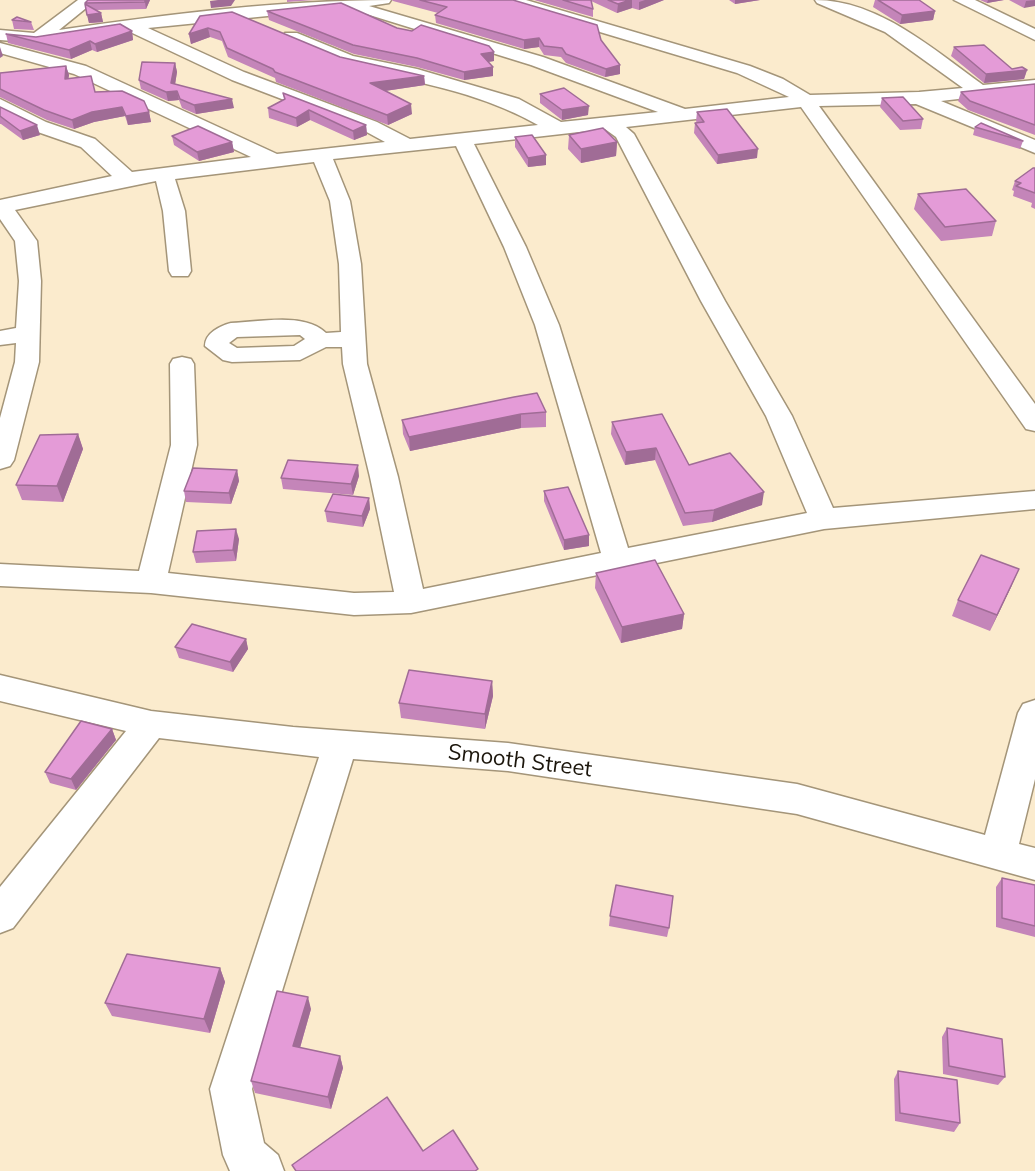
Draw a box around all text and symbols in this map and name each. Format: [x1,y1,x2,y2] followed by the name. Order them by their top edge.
[446,739,594,783] street label: Smooth Street

